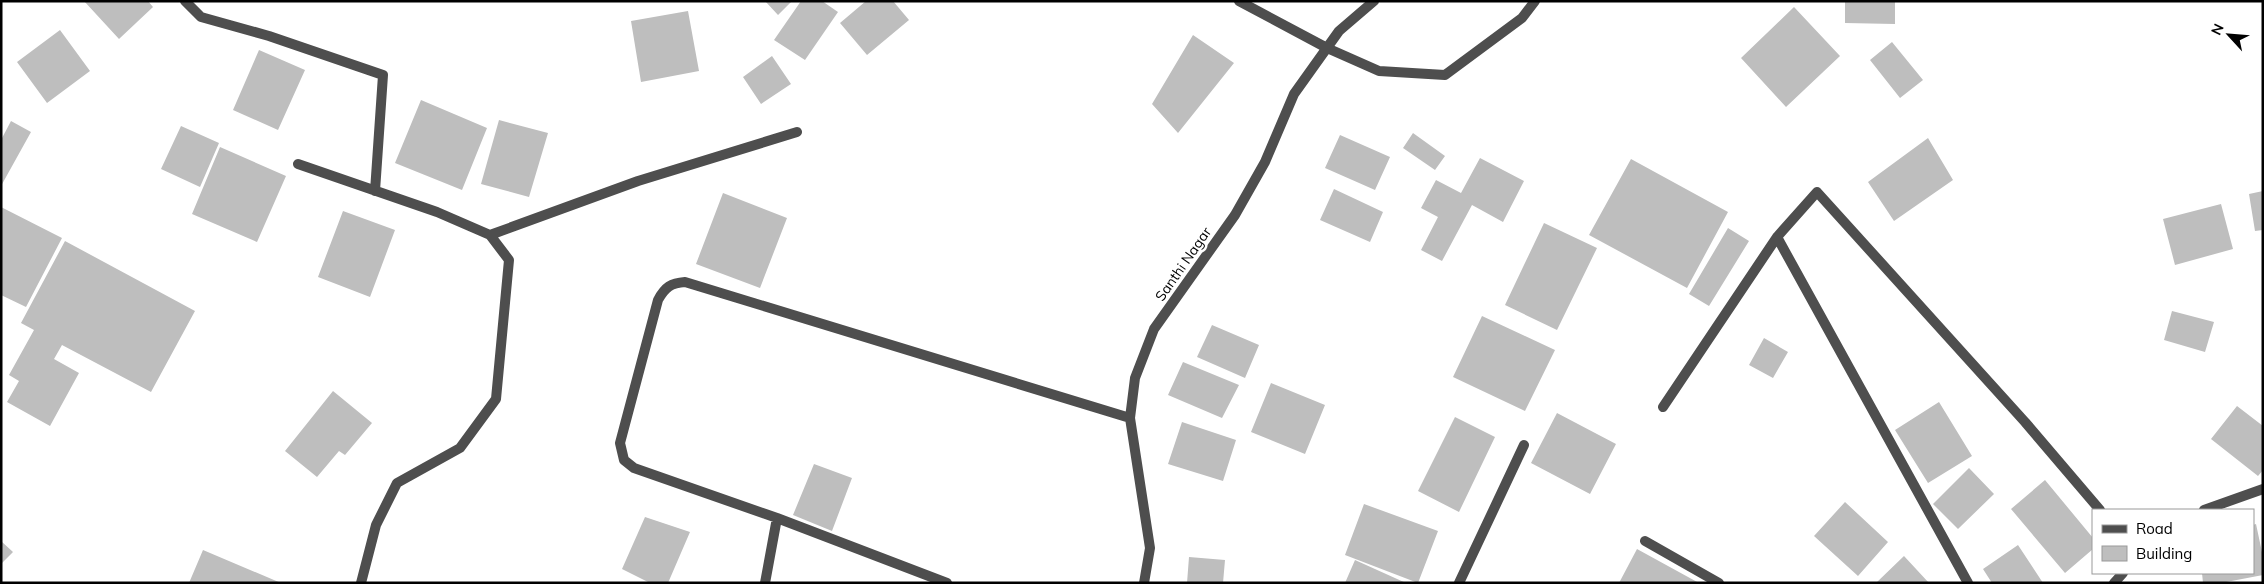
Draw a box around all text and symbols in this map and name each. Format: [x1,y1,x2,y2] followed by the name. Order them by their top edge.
[2204,10,2254,60] north arrow
[2207,21,2228,38] text: N
[1151,223,1216,304] street label: Santhi Nagar
[2092,509,2254,574] legend
[2136,519,2173,538] text: Road
[2136,544,2192,563] text: Building

